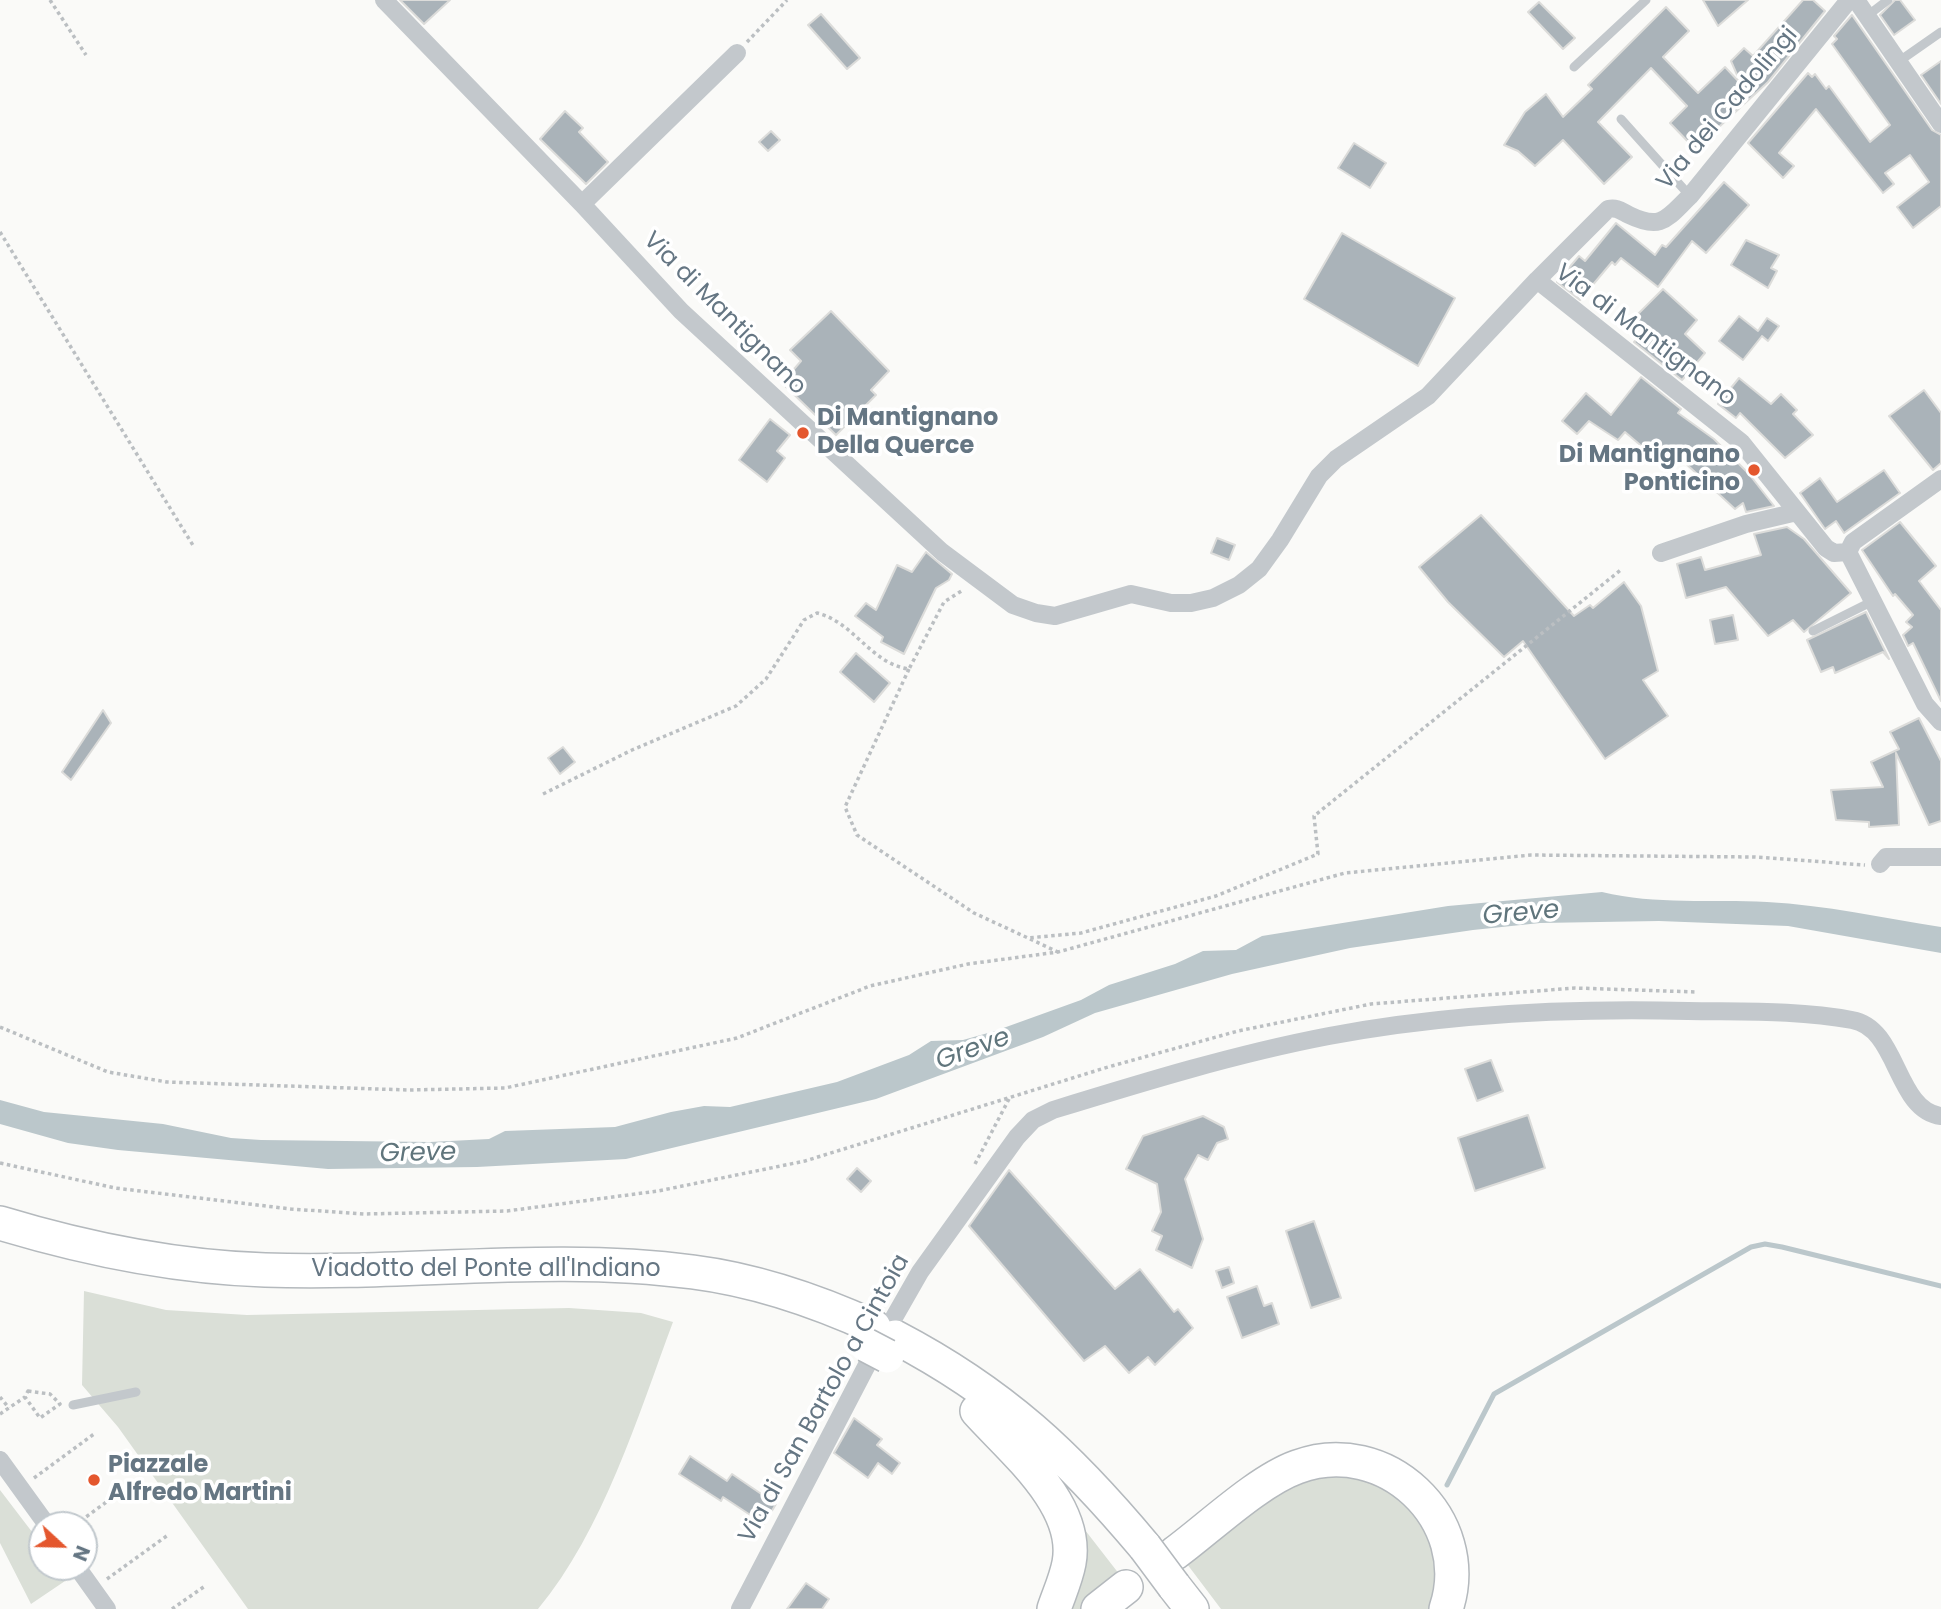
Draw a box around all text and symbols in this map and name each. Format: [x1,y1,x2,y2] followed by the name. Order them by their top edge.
[1651,22,1805,196] street label: Via dei Cadolingi
[636,226,812,402] street label: Via di Mantignano
[1549,259,1741,413] street label: Via di Mantignano
[817,405,998,461] place label: Di Mantignano Della Querce
[795,425,811,441] marker: Di Mantignano Della Querce
[1559,442,1740,498] place label: Di Mantignano Ponticino
[1746,462,1762,478] marker: Di Mantignano Ponticino
[1481,895,1561,933] water label: Greve
[932,1022,1014,1078] water label: Greve
[379,1138,457,1170] water label: Greve
[733,1250,917,1548] street label: Via di San Bartolo a Cintoia
[311,1256,661,1284] street label: Viadotto del Ponte all'Indiano
[108,1452,292,1508] place label: Piazzale Alfredo Martini
[86,1472,102,1488] marker: Piazzale Alfredo Martini
[28,1511,98,1581] north arrow
[66,1542,96,1565] text: N

